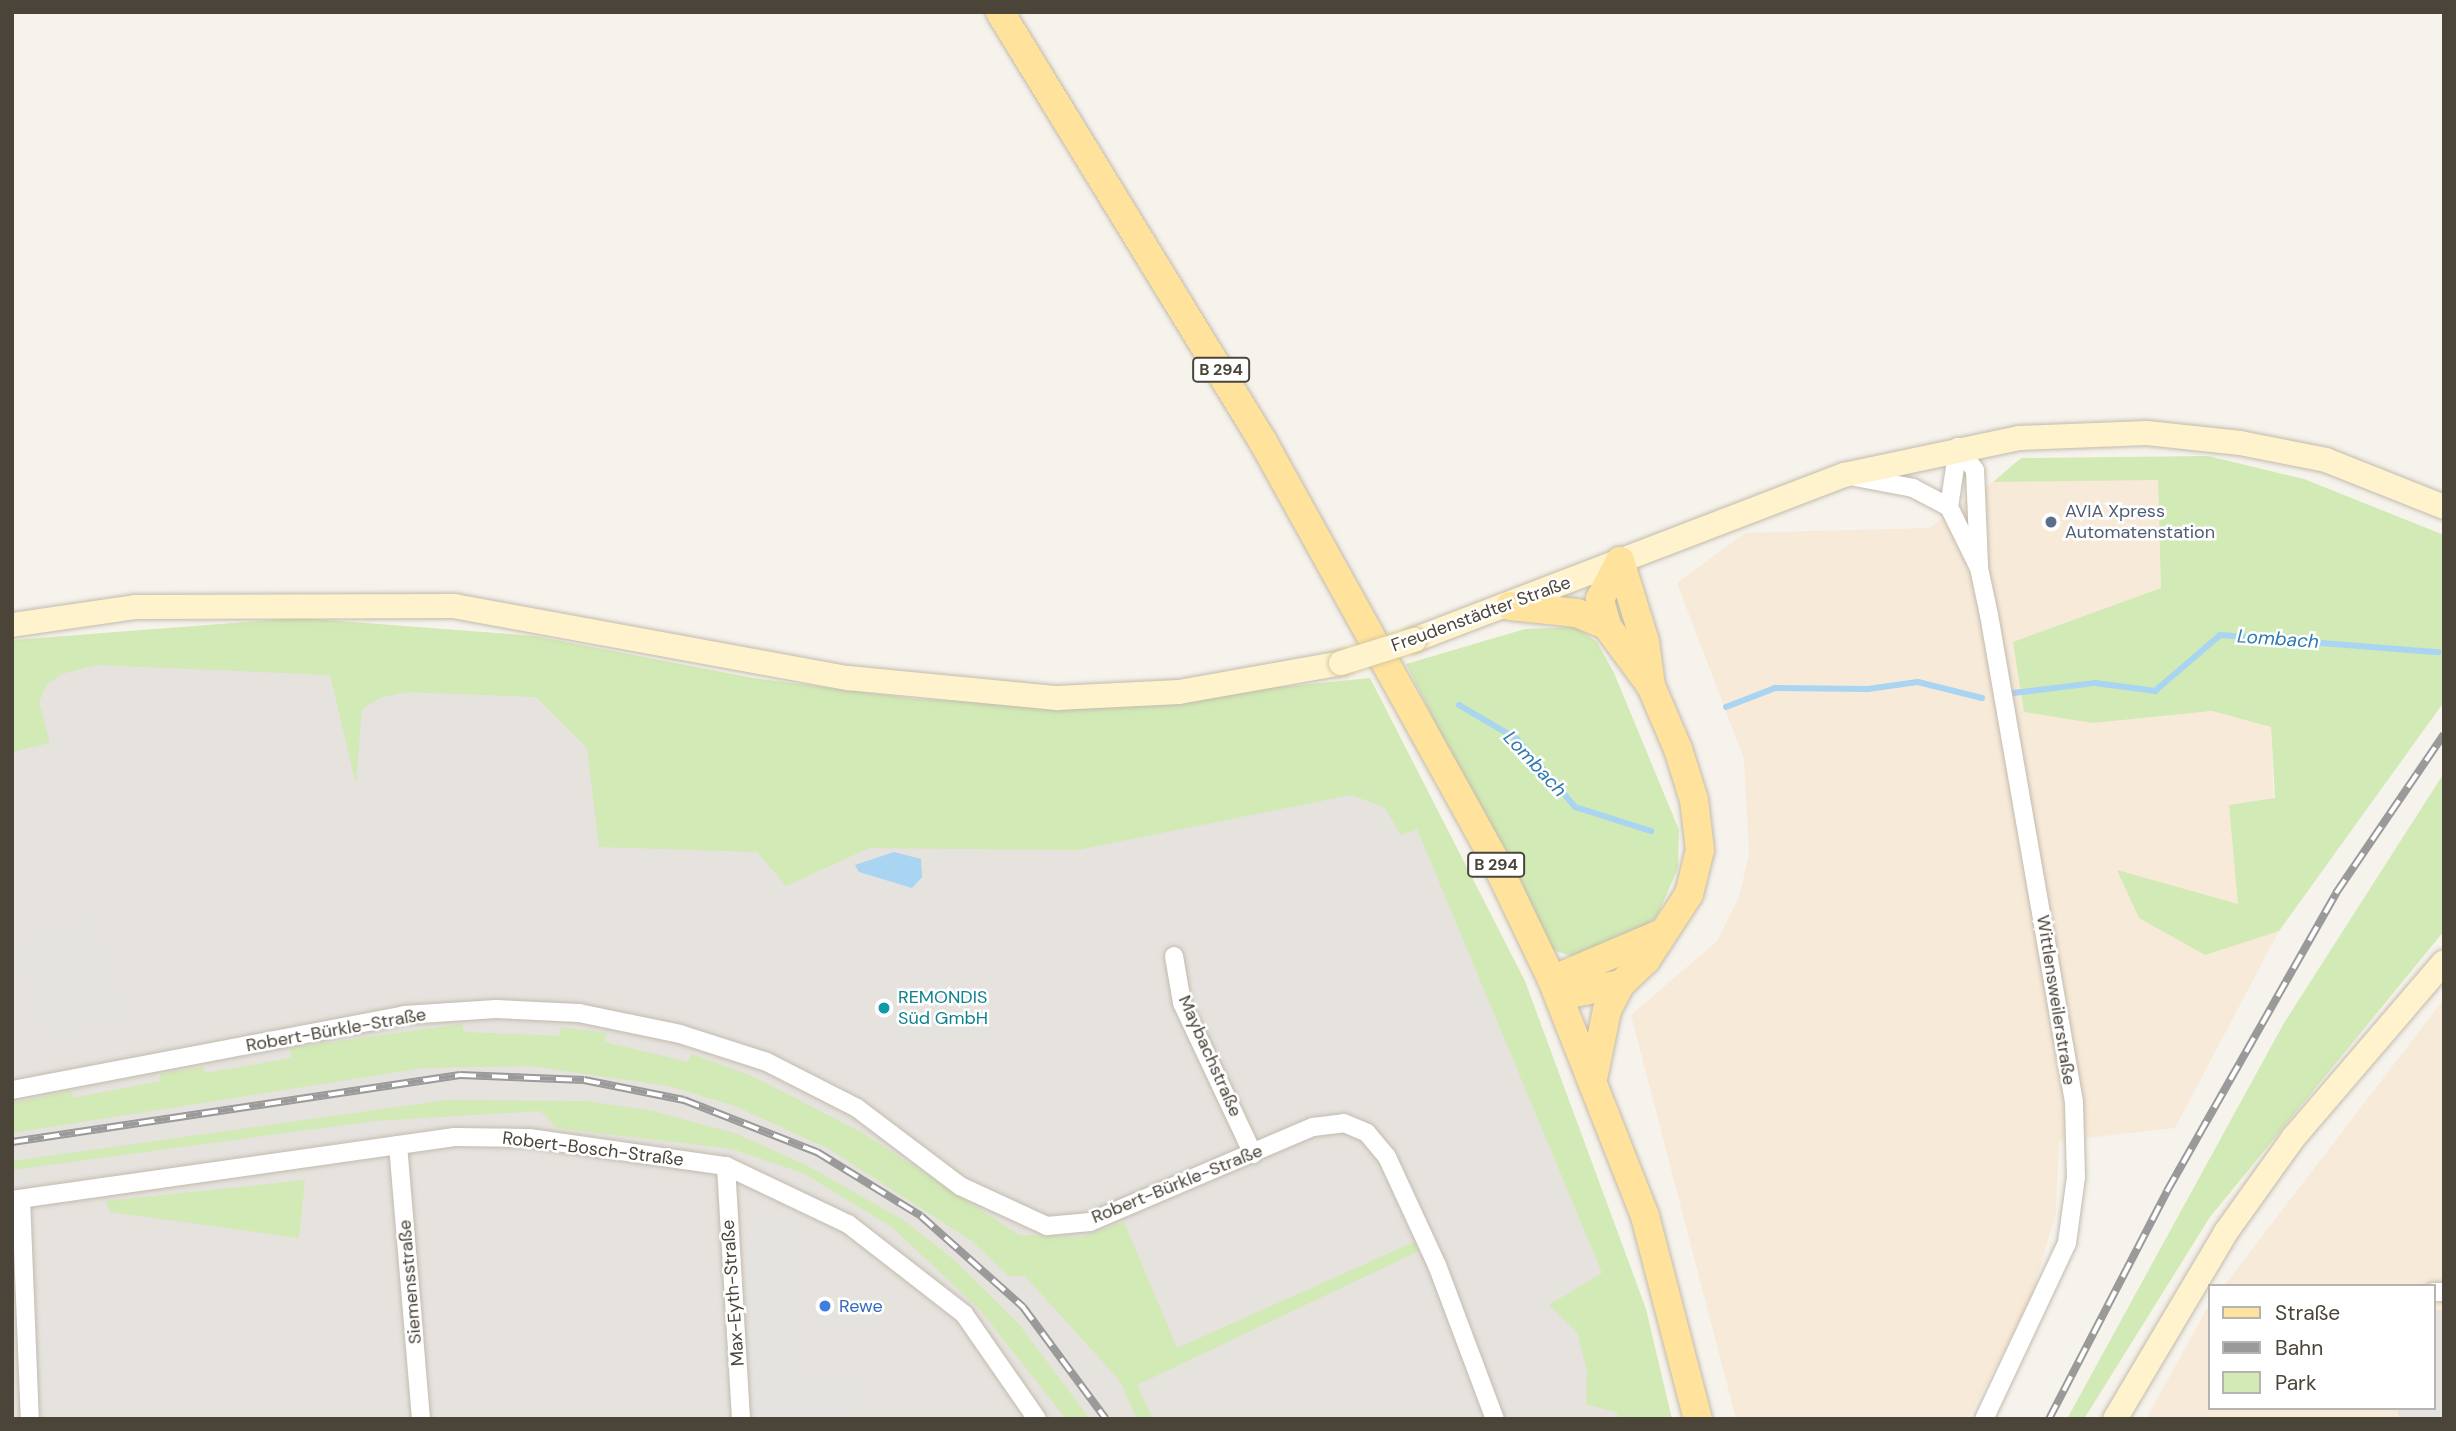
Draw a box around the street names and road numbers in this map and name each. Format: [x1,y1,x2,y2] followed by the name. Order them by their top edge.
[1191,358,1251,382] road number: B 294
[1388,571,1574,657] street label: Freudenstädter Straße
[1466,852,1526,878] road number: B 294
[2032,913,2080,1087] street label: Wittlensweilerstraße
[1174,992,1246,1120] street label: Maybachstraße
[244,1004,428,1056] street label: Robert-Bürkle-Straße
[501,1127,685,1171] street label: Robert-Bosch-Straße
[1088,1140,1266,1228] street label: Robert-Bürkle-Straße
[394,1219,426,1345] street label: Siemensstraße
[717,1219,749,1367] street label: Max-Eyth-Straße

